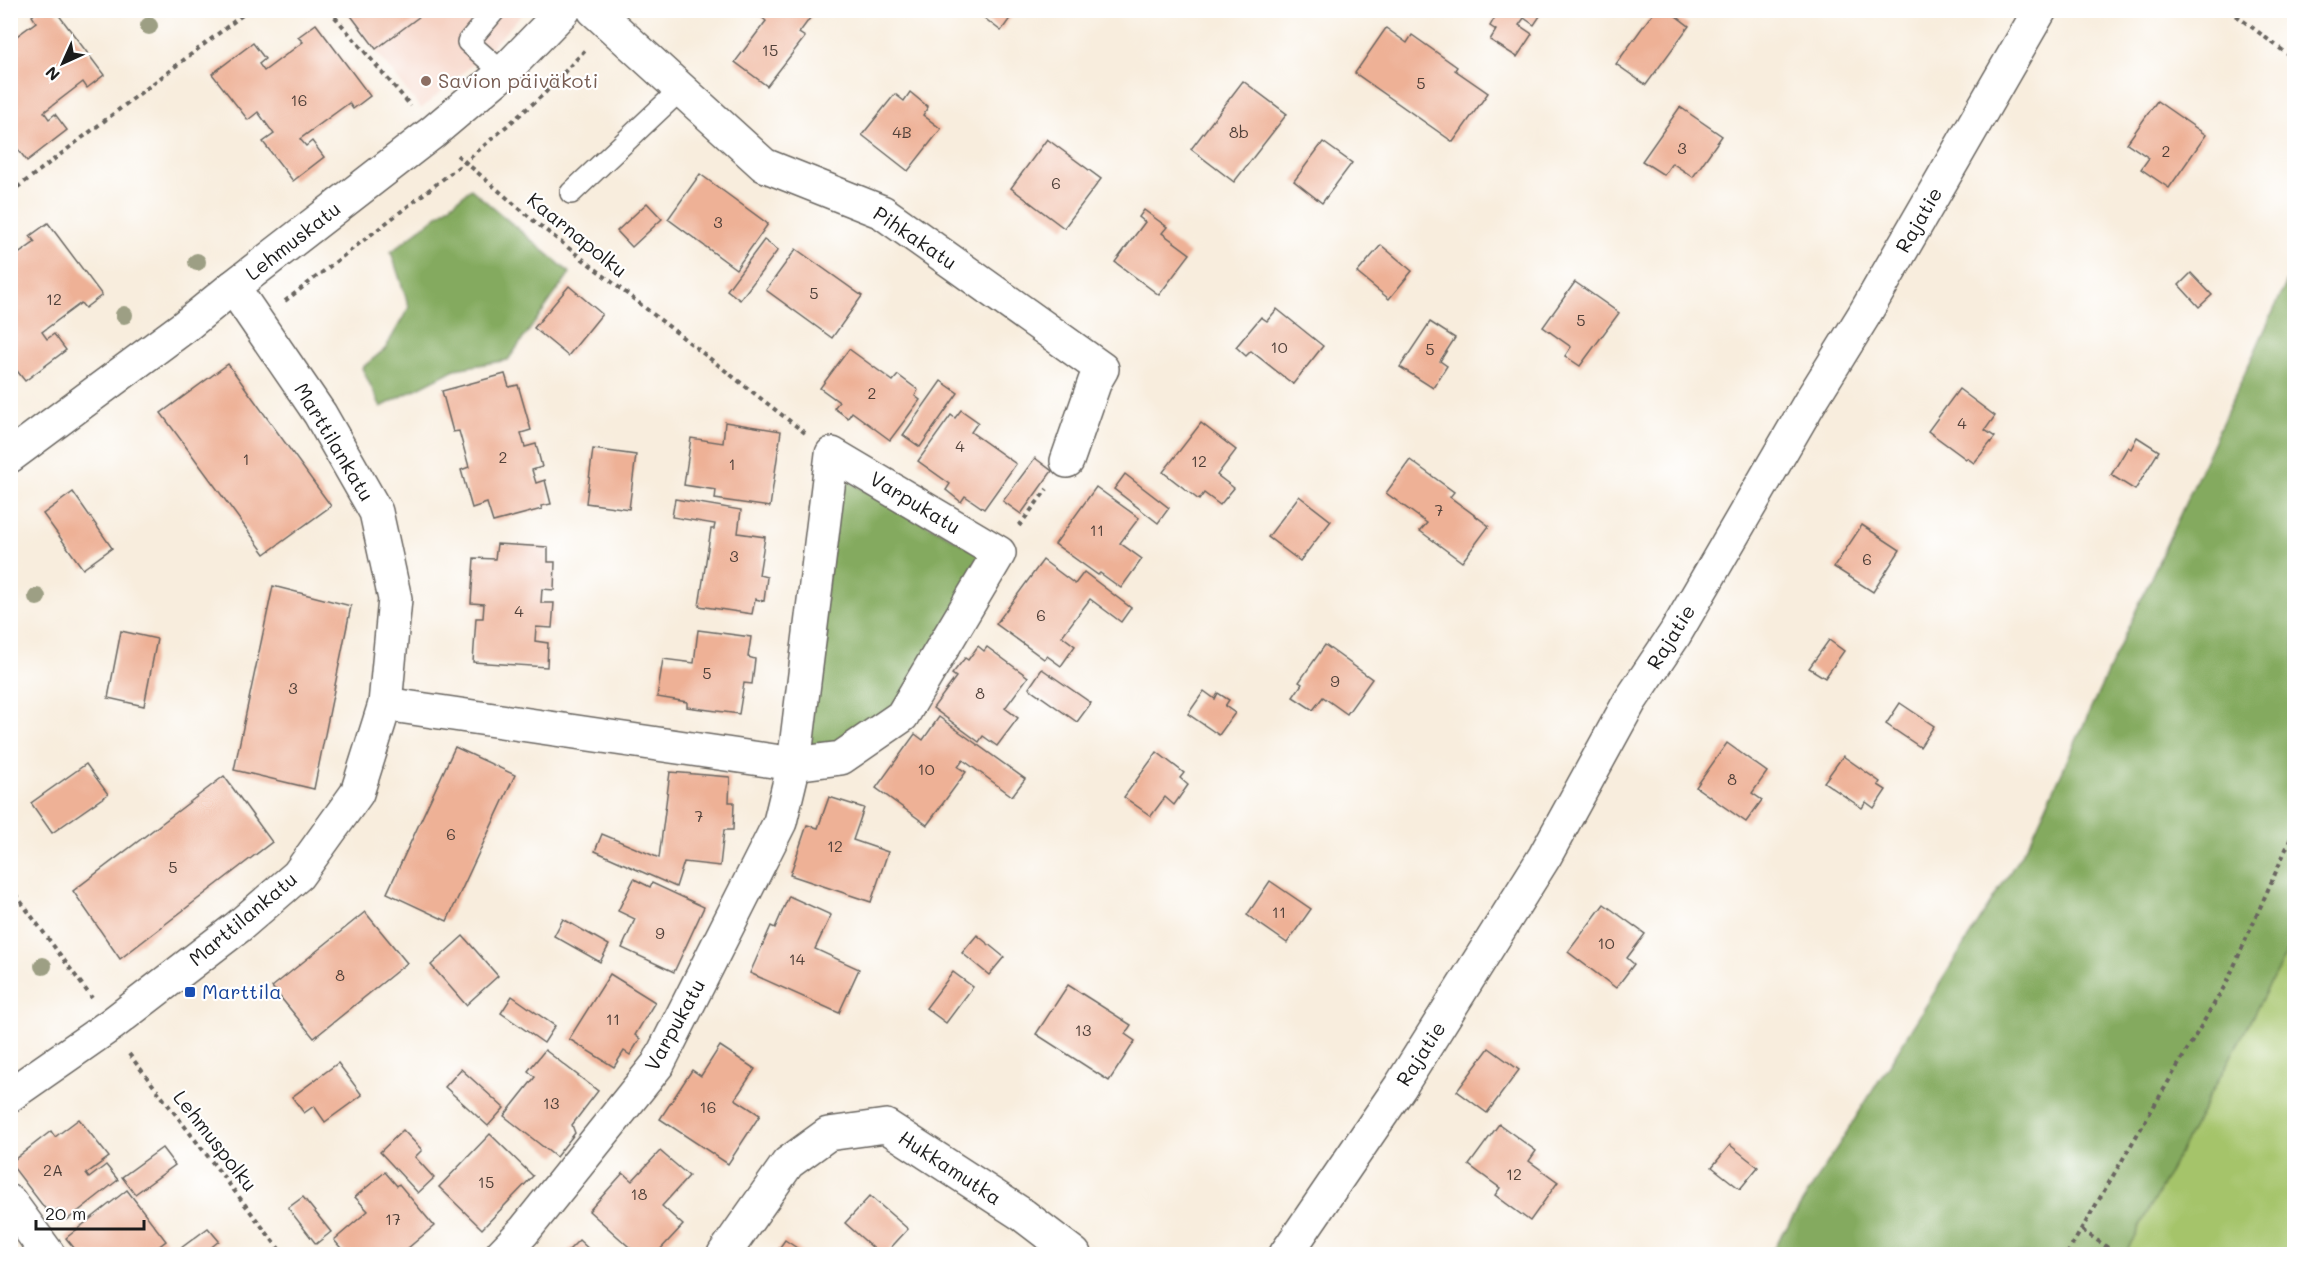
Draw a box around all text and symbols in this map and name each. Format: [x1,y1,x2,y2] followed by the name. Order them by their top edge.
[33,33,93,93] north arrow
[762,39,778,60] house number: 15
[40,62,64,86] text: N
[438,67,598,93] place label: Savion päiväkoti
[1416,72,1426,93] house number: 5
[419,74,433,88] marker: Savion päiväkoti
[291,89,307,110] house number: 16
[892,121,912,142] house number: 4B
[1229,121,1249,142] house number: 8b
[1677,137,1687,158] house number: 3
[2162,140,2170,161] house number: 2
[1051,172,1061,193] house number: 6
[1889,182,1947,257] street label: Rajatie
[522,186,633,283] street label: Kaarnapolku
[240,195,345,285] street label: Lehmuskatu
[869,200,962,275] street label: Pihkakatu
[713,211,723,232] house number: 3
[809,282,819,303] house number: 5
[46,288,62,309] house number: 12
[1576,309,1586,330] house number: 5
[1270,336,1288,357] house number: 10
[1425,338,1435,359] house number: 5
[289,378,380,505] street label: Marttilankatu
[868,382,876,403] house number: 2
[1957,412,1967,433] house number: 4
[955,435,965,456] house number: 4
[499,446,507,467] house number: 2
[242,448,250,469] house number: 1
[1191,450,1207,471] house number: 12
[728,453,736,474] house number: 1
[865,465,966,539] street label: Varpukatu
[1435,499,1444,520] house number: 7
[1090,519,1104,540] house number: 11
[729,545,739,566] house number: 3
[1862,548,1872,569] house number: 6
[1640,599,1700,674] street label: Rajatie
[514,600,524,621] house number: 4
[1036,604,1046,625] house number: 6
[702,662,712,683] house number: 5
[1330,670,1340,691] house number: 9
[288,677,298,698] house number: 3
[975,682,985,703] house number: 8
[917,758,935,779] house number: 10
[1727,768,1737,789] house number: 8
[695,805,704,826] house number: 7
[446,823,456,844] house number: 6
[827,835,843,856] house number: 12
[168,856,178,877] house number: 5
[183,865,302,971] street label: Marttilankatu
[1272,901,1286,922] house number: 11
[655,922,665,943] house number: 9
[1597,932,1615,953] house number: 10
[789,948,806,969] house number: 14
[335,964,345,985] house number: 8
[638,974,710,1075] street label: Varpukatu
[202,978,282,1004] place label: Marttila
[183,985,197,999] marker: Marttila
[606,1008,620,1029] house number: 11
[1390,1016,1451,1091] street label: Rajatie
[1075,1019,1091,1040] house number: 13
[168,1084,263,1196] street label: Lehmuspolku
[543,1092,559,1113] house number: 13
[700,1096,716,1117] house number: 16
[894,1124,1007,1210] street label: Hukkamutka
[43,1159,63,1180] house number: 2A
[1506,1163,1522,1184] house number: 12
[478,1171,494,1192] house number: 15
[631,1183,648,1204] house number: 18
[36,1193,144,1231] scale bar
[45,1201,86,1225] text: 20 m
[385,1208,401,1229] house number: 17

